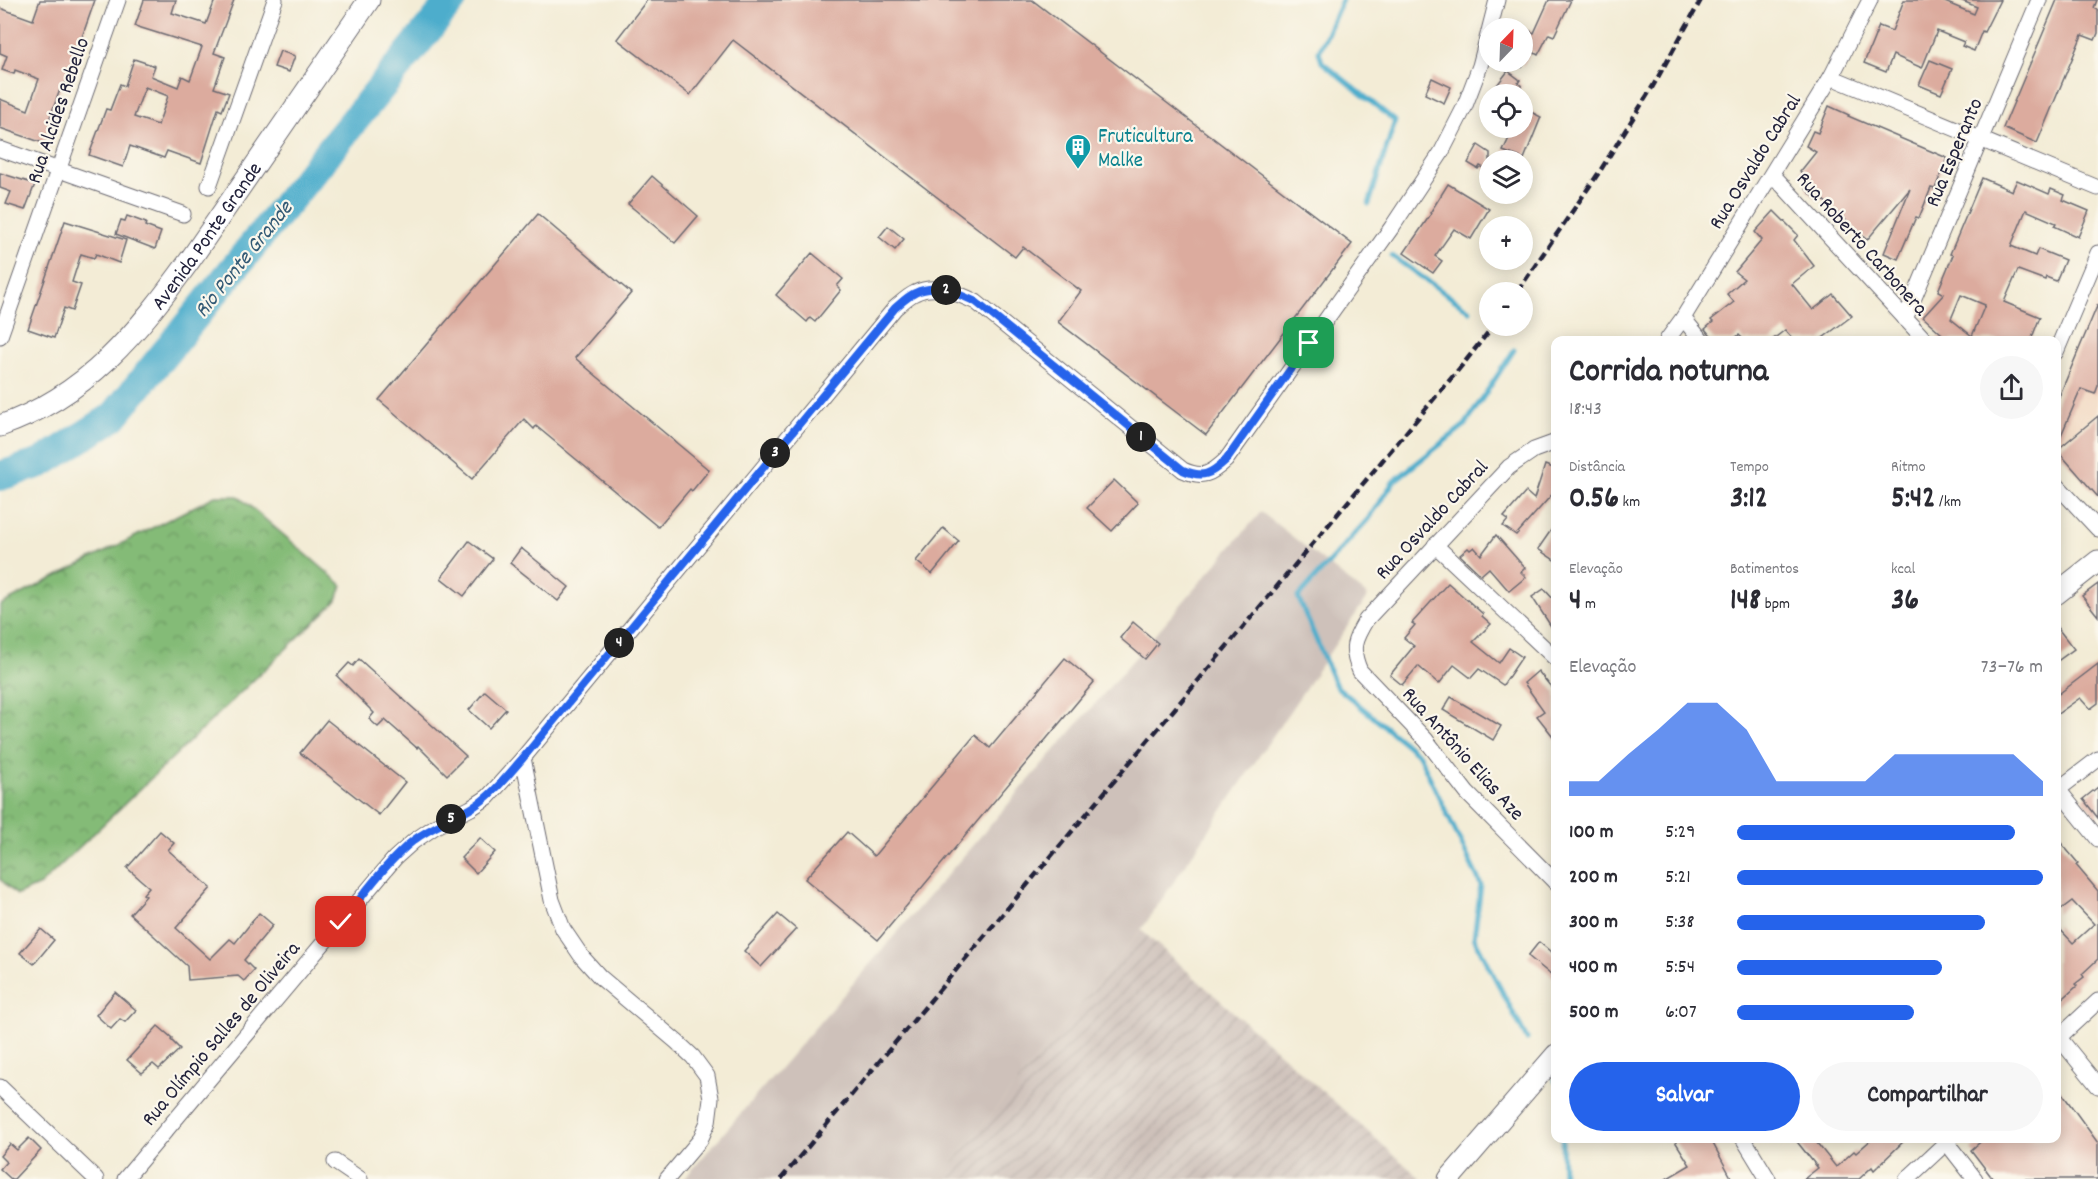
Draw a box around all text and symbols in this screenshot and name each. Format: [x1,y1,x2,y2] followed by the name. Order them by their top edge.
[1479,18,1533,72] north arrow
[1479,18,1533,336] map controls
[21,34,99,188] street label: Rua Alcides Rebello
[1479,84,1533,138] button: locate
[1703,89,1810,236] street label: Rua Osvaldo Cabral
[1919,94,1992,212] street label: Rua Esperanto
[1098,123,1194,177] place label: Fruticultura Malke
[1063,132,1093,170] building icon: Fruticultura Malke
[1479,150,1533,204] button: layers
[146,157,271,318] street label: Avenida Ponte Grande
[1788,166,1934,324] street label: Rua Roberto Carbonera
[188,194,302,325] water label: Rio Ponte Grande
[1479,216,1533,270] button: +
[931,275,961,305] pin: 2
[943,278,950,301] text: 2
[1479,282,1533,336] button: −
[1283,317,1334,368] pin
[1292,326,1325,359] icon: arrive
[1569,350,1768,397] text: Corrida noturna
[1980,356,2043,419] button: share
[1569,396,1602,424] text: 18:43
[1126,422,1156,452] pin: 1
[1139,425,1143,448] text: 1
[760,438,790,468] pin: 3
[771,441,779,464] text: 3
[1370,454,1497,588] street label: Rua Osvaldo Cabral
[1569,456,1625,479] text: Distância
[1730,456,1769,479] text: Tempo
[1891,456,1926,479] text: Ritmo
[1569,479,1619,522] text: 0.56
[1730,479,1768,522] text: 3:12
[1891,479,1935,522] text: 5:42
[1619,491,1640,514] text: km
[1935,491,1961,514] text: /km
[1569,558,1623,581] text: Elevação
[1730,558,1799,581] text: Batimentos
[1891,558,1915,581] text: kcal
[1569,581,1581,624] text: 4
[1730,581,1761,624] text: 148
[1891,581,1919,624] text: 36
[1581,593,1596,616] text: m
[1761,593,1790,616] text: bpm
[604,628,634,658] pin: 4
[616,631,622,654] text: 4
[1569,654,1636,682] text: Elevação
[1981,654,2043,682] text: 73–76 m
[1394,682,1530,828] street label: Rua Antônio Elias Aze
[436,804,466,834] pin: 5
[447,807,455,830] text: 5
[1569,819,1614,847] text: 100 m
[1665,819,1695,847] text: 5:29
[1569,864,1618,892] text: 200 m
[1665,864,1691,892] text: 5:21
[315,896,366,947] pin
[324,905,357,938] icon: check
[1569,909,1618,937] text: 300 m
[1665,909,1694,937] text: 5:38
[136,935,309,1134] street label: Rua Olímpio Salles de Oliveira
[1569,954,1617,982] text: 400 m
[1665,954,1695,982] text: 5:54
[1569,999,1618,1027] text: 500 m
[1665,999,1697,1027] text: 6:07
[1569,1062,1800,1131] button: Salvar
[1812,1062,2043,1131] button: Compartilhar

